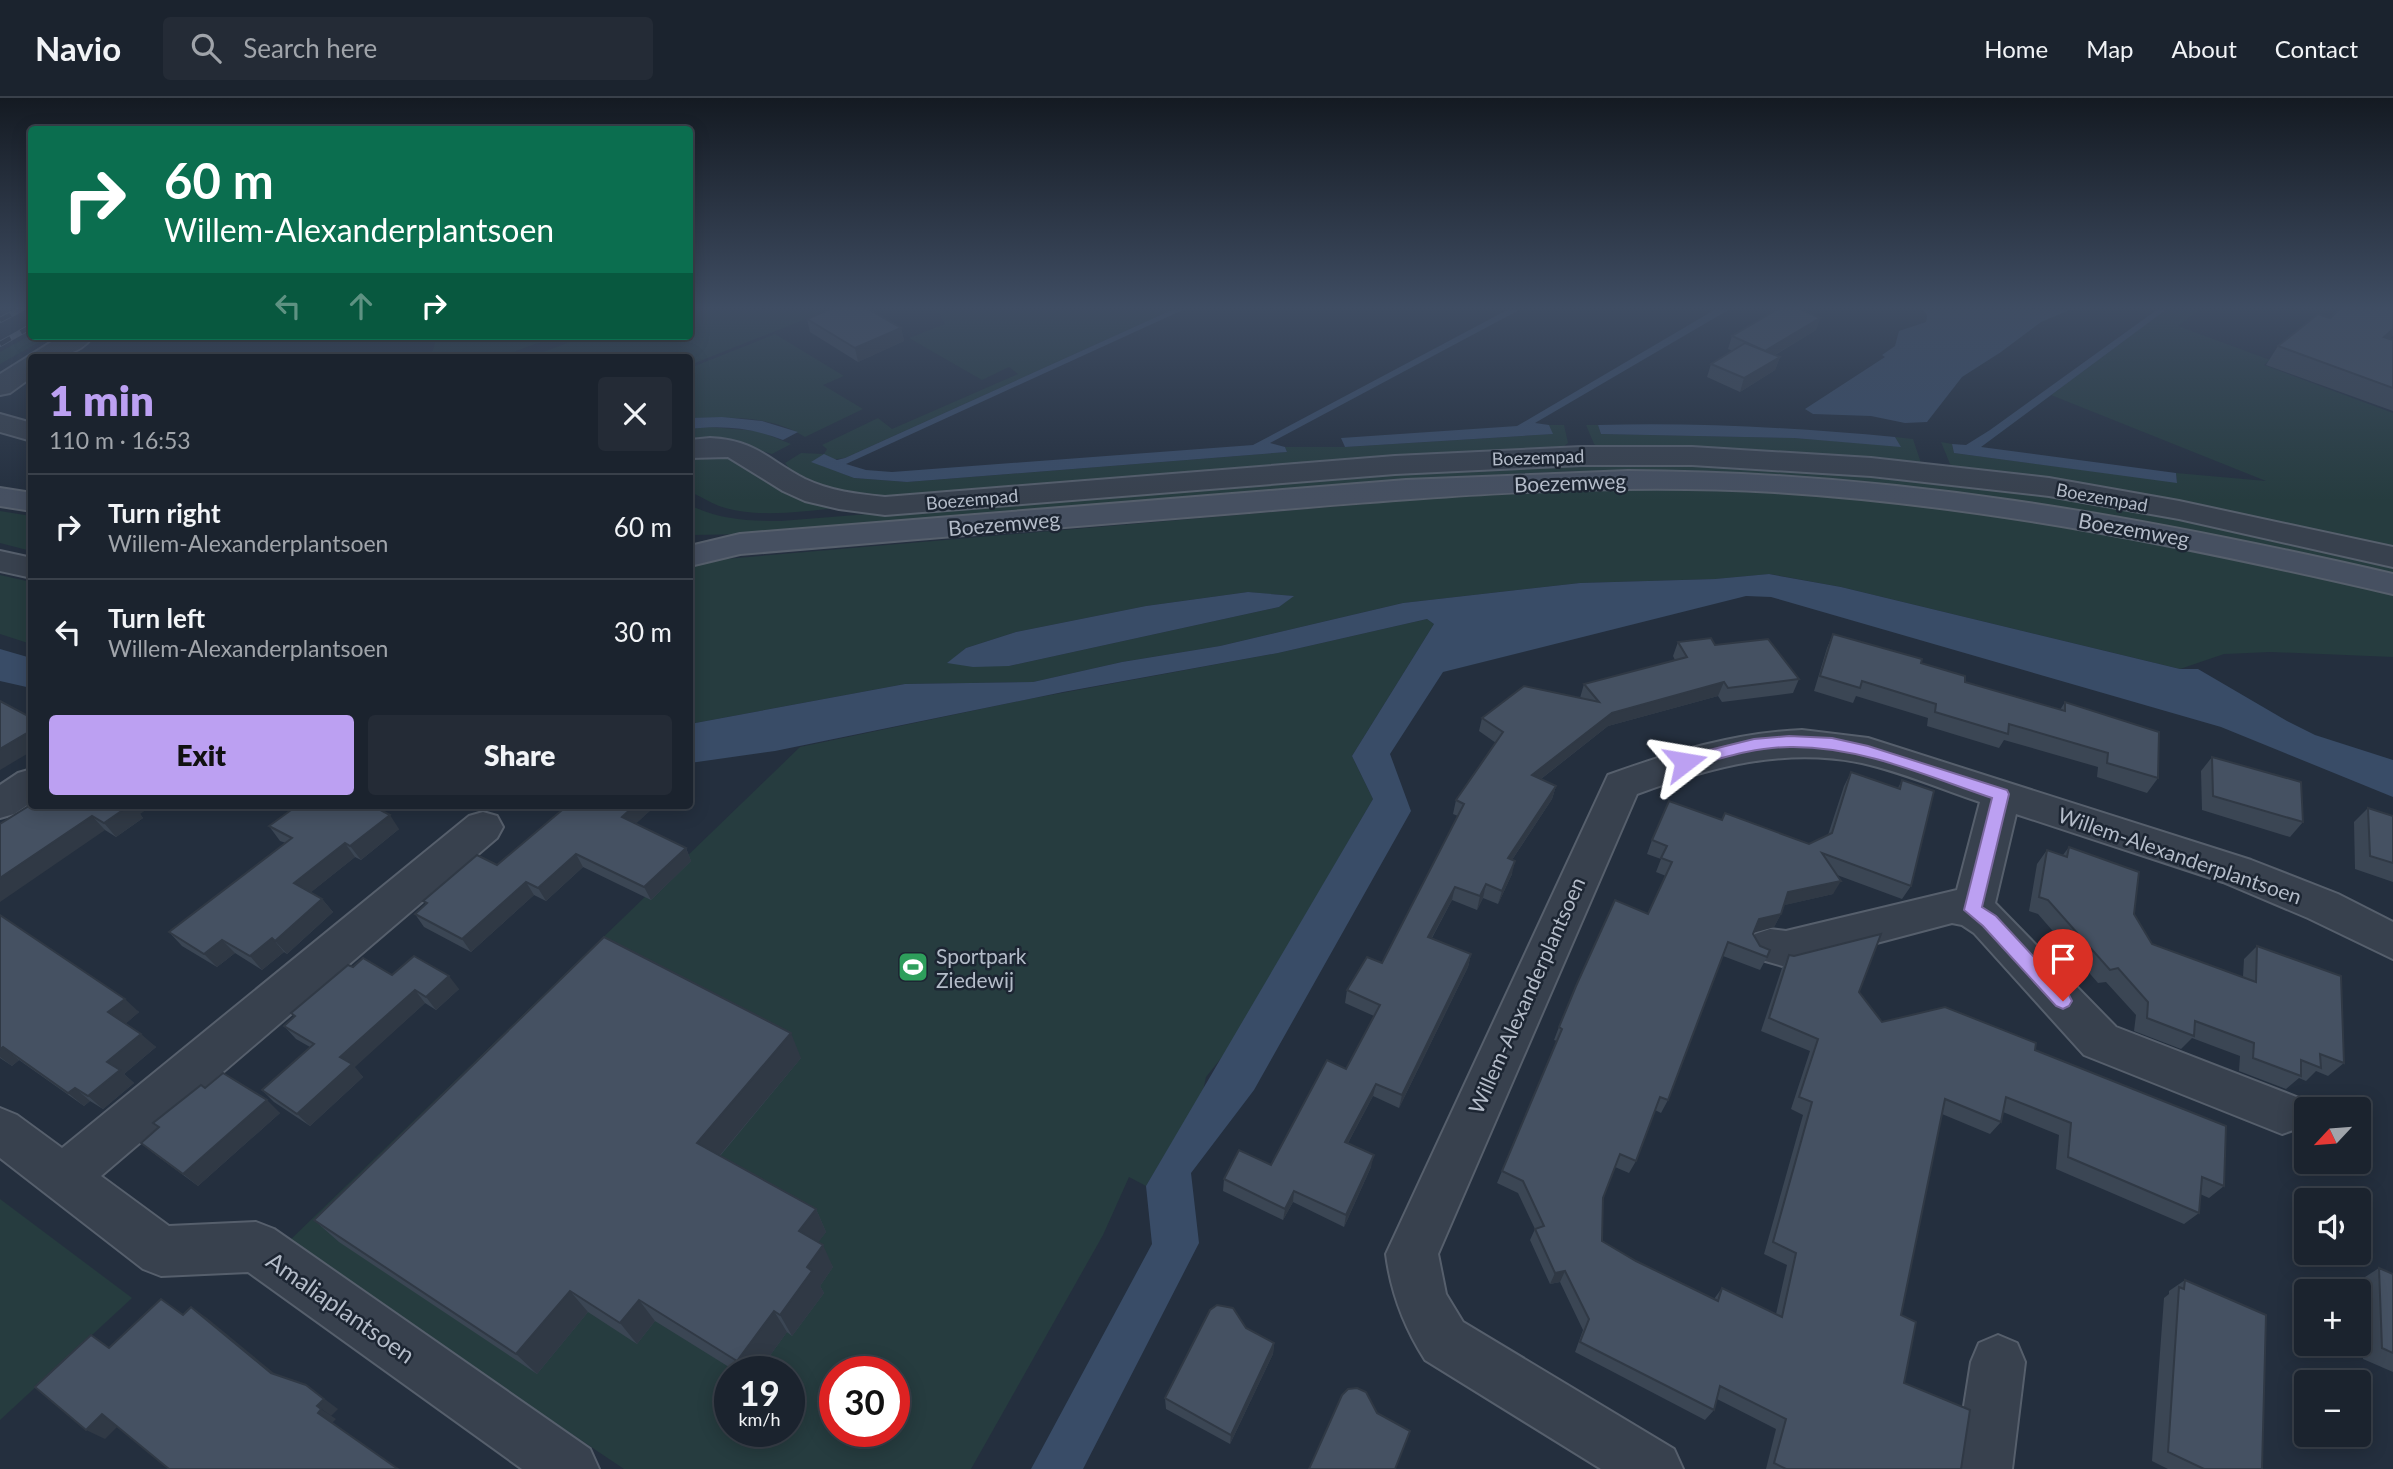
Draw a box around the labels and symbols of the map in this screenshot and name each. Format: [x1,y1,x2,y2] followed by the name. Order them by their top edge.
[1491,444,1585,470] street label: Boezempad
[1513,468,1627,496] street label: Boezemweg
[2054,478,2150,516] street label: Boezempad
[925,484,1019,514] street label: Boezempad
[947,506,1061,540] street label: Boezemweg
[2076,507,2192,551] street label: Boezemweg
[1648,725,1722,799] position arrow
[2055,802,2305,908] street label: Willem-Alexanderplantsoen
[1463,873,1589,1117] street label: Willem-Alexanderplantsoen
[2033,929,2093,1001] pin
[936,943,1027,992] place label: Sportpark Ziedewij
[896,950,930,984] sports icon: Sportpark Ziedewij
[2294,1097,2371,1174] north arrow
[261,1245,421,1369] street label: Amaliaplantsoen
[819,1356,910,1447] speed limit sign: 30

